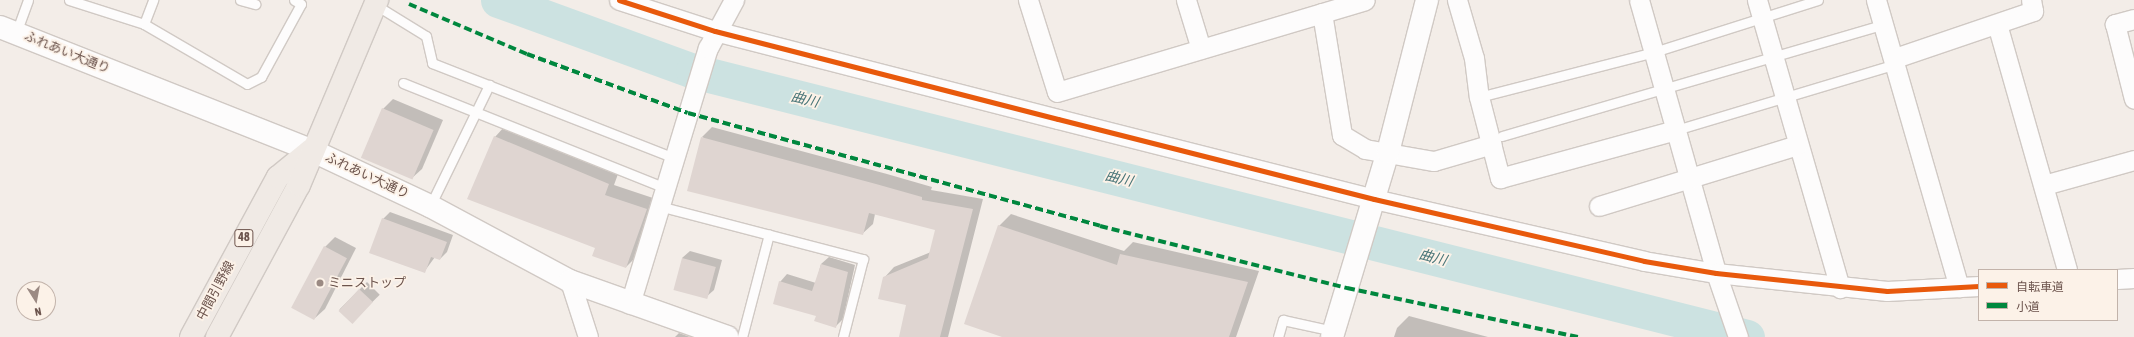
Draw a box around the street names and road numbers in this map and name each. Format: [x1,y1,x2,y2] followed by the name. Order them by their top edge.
[22,29,112,77] street label: ふれあい大通り
[322,150,412,202] street label: ふれあい大通り
[234,228,254,248] road number: 48
[194,259,238,323] street label: 中間引野線

